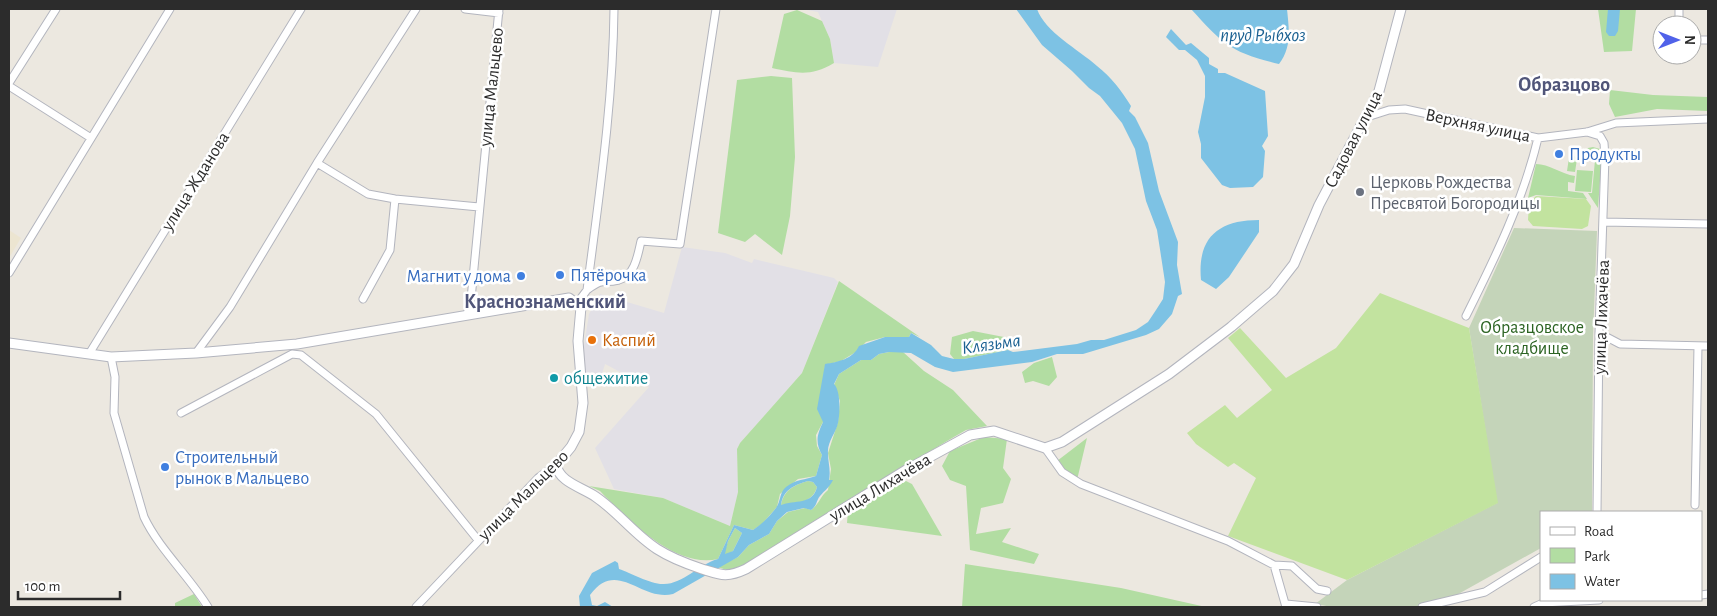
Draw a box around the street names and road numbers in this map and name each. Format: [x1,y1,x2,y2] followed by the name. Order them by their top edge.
[477,27,507,148] street label: улица Мальцево
[1322,88,1386,191] street label: Садовая улица
[1424,106,1532,146] street label: Верхняя улица
[158,129,233,235] street label: улица Жданова
[1591,259,1613,376] street label: улица Лихачёва
[474,447,572,545] street label: улица Мальцево
[826,451,934,526] street label: улица Лихачёва

